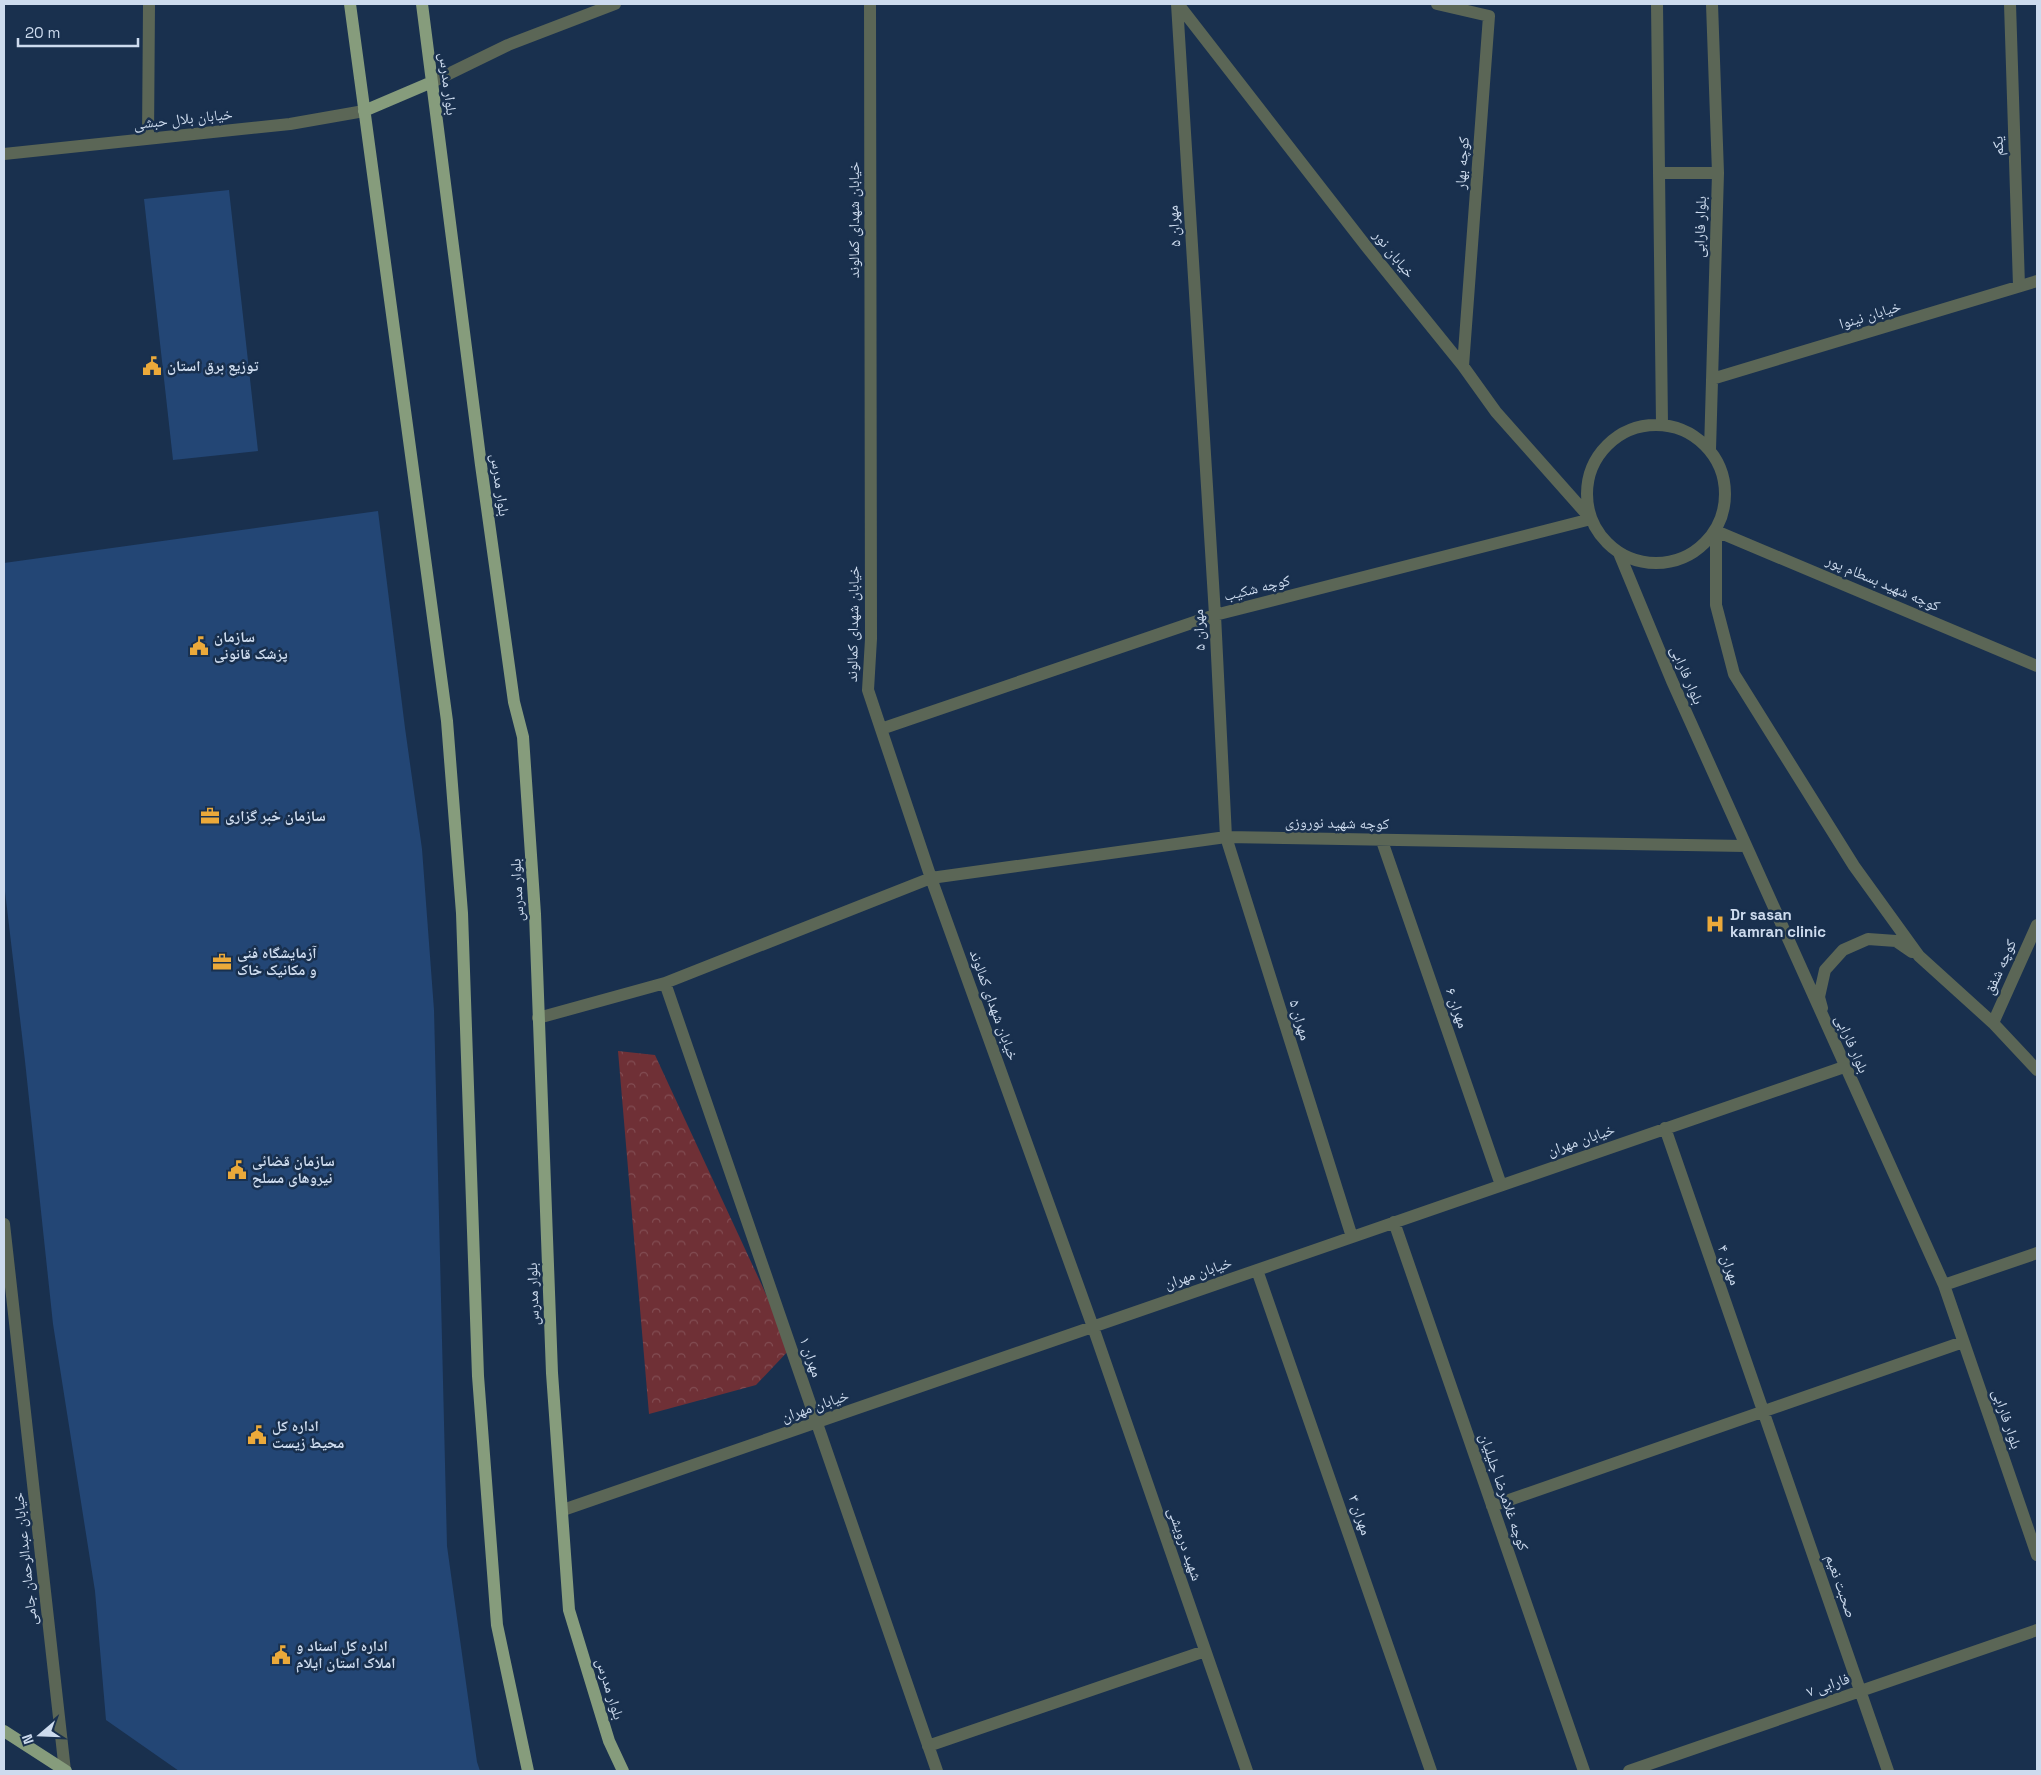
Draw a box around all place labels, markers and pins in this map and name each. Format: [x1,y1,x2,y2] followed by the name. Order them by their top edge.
[141,355,163,377] public building icon: توزیع برق استان
[167,356,258,376] place label: توزیع برق استان
[214,627,288,663] place label: سازمان پزشک قانونی
[188,635,210,657] public building icon: سازمان پزشک قانونی
[199,805,221,827] office icon: سازمان خبر گزاری
[225,806,326,825] place label: سازمان خبر گزاری
[1730,905,1826,941] place label: Dr sasan kamran clinic
[1704,913,1726,935] hospital icon: Dr sasan kamran clinic
[237,943,317,979] place label: آزمایشگاه فنی و مکانیک خاک
[211,951,233,973] office icon: آزمایشگاه فنی و مکانیک خاک
[252,1151,335,1188] place label: سازمان قضائی نیروهای مسلح
[226,1159,248,1181] public building icon: سازمان قضائی نیروهای مسلح
[272,1416,344,1452] place label: اداره کل محیط زیست
[246,1424,268,1446] public building icon: اداره کل محیط زیست
[296,1636,396,1673] place label: اداره کل اسناد و املاک استان ایلام
[270,1644,292,1666] public building icon: اداره کل اسناد و املاک استان ایلام

